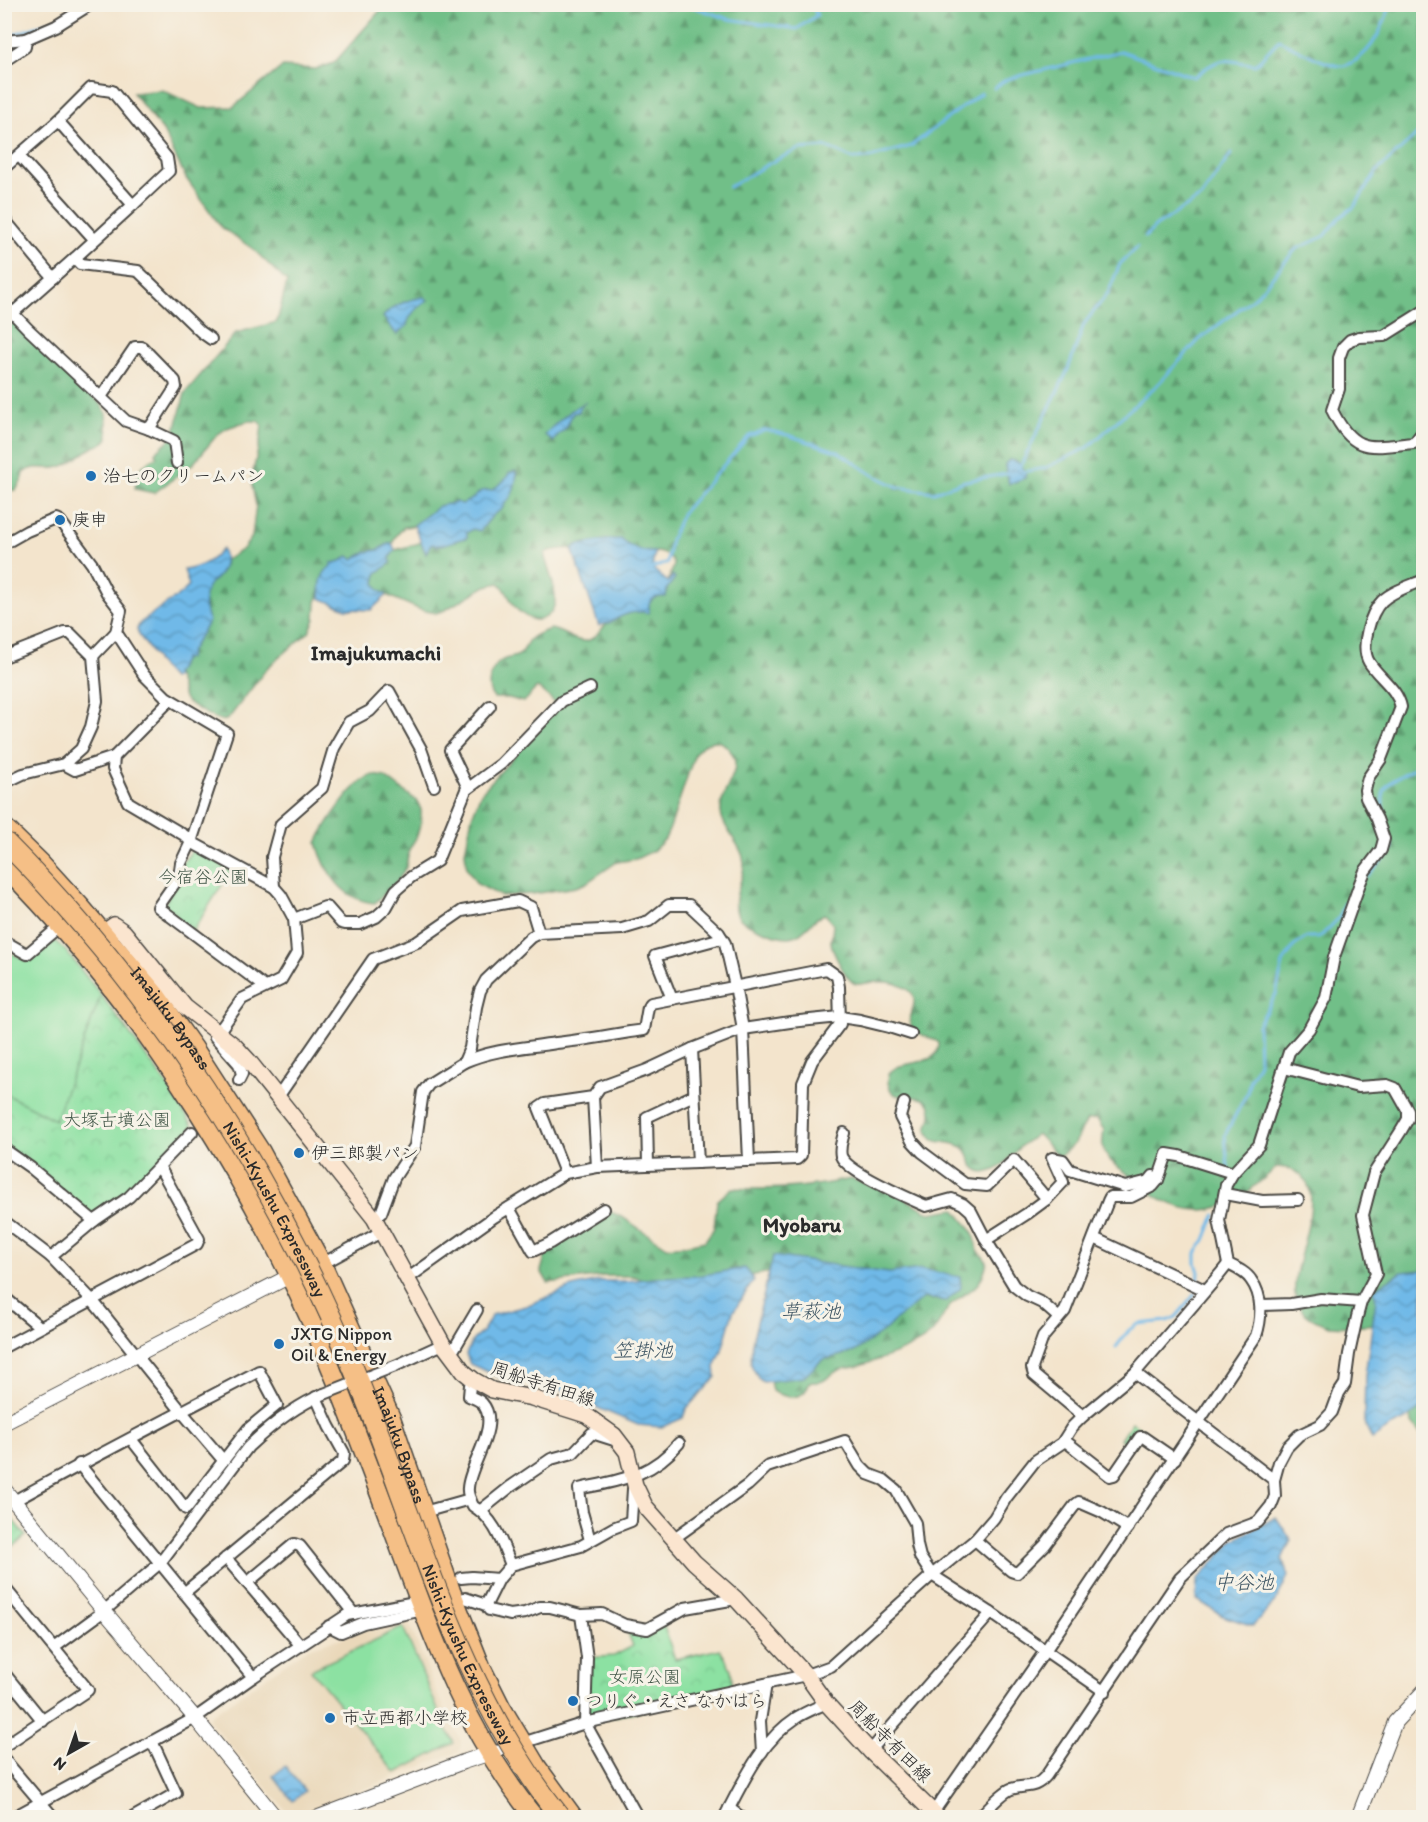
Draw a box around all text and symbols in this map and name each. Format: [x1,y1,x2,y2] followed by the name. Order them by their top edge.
[103,465,264,487] place label: 治七のクリームパン
[84,469,98,483] marker: 治七のクリームパン
[72,509,108,531] place label: 庚申
[53,513,67,527] marker: 庚申
[311,640,441,666] district label: Imajukumachi
[158,866,248,888] park label: 今宿谷公園
[125,962,216,1074] street label: Imajuku Bypass
[63,1109,171,1131] park label: 大塚古墳公園
[218,1117,331,1301] street label: Nishi-Kyushu Expressway
[311,1142,419,1164] place label: 伊三郎製パン
[292,1146,306,1160] marker: 伊三郎製パン
[763,1212,842,1238] district label: Myobaru
[781,1299,842,1323] water label: 草萩池
[291,1323,392,1366] place label: JXTG Nippon Oil & Energy
[272,1337,286,1351] marker: JXTG Nippon Oil & Energy
[613,1338,674,1362] water label: 笠掛池
[488,1357,598,1411] street label: 周船寺有田線
[367,1383,431,1506] street label: Imajuku Bypass
[417,1561,519,1749] street label: Nishi-Kyushu Expressway
[1214,1570,1275,1594] water label: 中谷池
[609,1666,681,1688] park label: 女原公園
[585,1690,768,1712] place label: つりぐ・えさ なかはら
[566,1694,580,1708] marker: つりぐ・えさ なかはら
[844,1695,936,1787] street label: 周船寺有田線
[342,1707,468,1729] place label: 市立西都小学校
[323,1711,337,1725] marker: 市立西都小学校
[39,1723,99,1783] north arrow
[49,1753,70,1775] text: N

